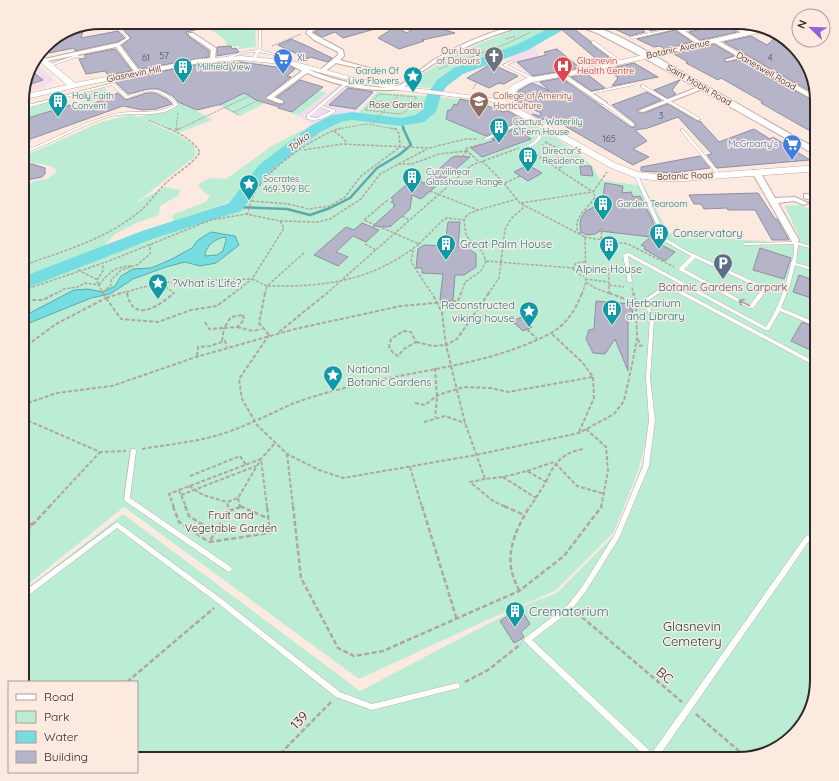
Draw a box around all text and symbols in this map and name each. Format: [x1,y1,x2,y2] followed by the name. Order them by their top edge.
[791,8,831,48] north arrow
[794,18,810,31] text: N
[645,36,711,61] street label: Botanic Avenue
[437,45,480,66] place label: Our Lady of Dolours
[483,45,505,73] church icon: Our Lady of Dolours
[272,47,294,75] supermarket icon: XL
[734,49,798,92] street label: Daneswell Road
[159,50,169,61] house number: 57
[142,52,150,63] house number: 61
[297,52,307,63] place label: XL
[768,52,773,63] house number: 4
[552,55,574,83] hospital icon: Glasnevin Health Centre
[577,55,634,76] place label: Glasnevin Health Centre
[172,56,194,84] building icon: Millfield View
[197,61,251,72] place label: Millfield View
[665,61,734,108] street label: Saint Mobhi Road
[106,63,162,84] street label: Glasnevin Hill
[348,65,400,86] place label: Garden Of Live Flowers
[402,65,424,93] place icon: Garden Of Live Flowers
[47,90,69,118] building icon: Holy Faith Convent
[72,90,114,111] place label: Holy Faith Convent
[468,90,490,118] school or university icon: College of Amenity Horticulture
[493,90,572,111] place label: College of Amenity Horticulture
[369,99,423,110] park label: Rose Garden
[659,110,664,121] house number: 3
[488,116,510,144] building icon: Cactus, Waterlily & Fern House
[513,116,582,137] place label: Cactus, Waterlily & Fern House
[285,129,313,155] water label: Tolka
[602,133,616,144] house number: 165
[781,133,803,161] supermarket icon: McGroarty's
[728,138,778,149] place label: McGroarty's
[517,145,539,173] building icon: Director's Residence
[542,145,585,166] place label: Director's Residence
[401,166,423,194] building icon: Curvilinear Glasshouse Range
[426,166,503,187] place label: Curvilinear Glasshouse Range
[657,169,713,182] street label: Botanic Road
[238,173,260,201] place icon: Socrates 469-399 BC
[263,173,310,194] place label: Socrates 469-399 BC
[592,193,614,221] building icon: Garden Tearoom
[617,198,688,209] place label: Garden Tearoom
[648,222,670,250] building icon: Conservatory
[673,226,743,240] place label: Conservatory
[435,233,457,261] building icon: Great Palm House
[598,234,620,262] building icon: Alpine House
[460,237,552,251] place label: Great Palm House
[712,252,734,280] parking icon: Botanic Gardens Carpark
[576,262,642,276] place label: Alpine House
[147,272,169,300] place icon: ?What is Life?
[172,276,241,290] place label: ?What is Life?
[659,280,788,294] place label: Botanic Gardens Carpark
[626,296,685,323] place label: Herbarium and Library
[441,298,515,325] place label: Reconstructed viking house
[601,298,623,326] building icon: Herbarium and Library
[738,299,750,307] one-way arrow
[518,300,540,328] place icon: Reconstructed viking house
[347,362,431,389] place label: National Botanic Gardens
[322,364,344,392] place icon: National Botanic Gardens
[185,508,277,535] park label: Fruit and Vegetable Garden
[504,600,526,628] building icon: Crematorium
[529,603,609,619] place label: Crematorium
[662,618,722,649] park label: Glasnevin Cemetery
[653,663,677,687] street label: BC
[8,681,138,773] legend
[44,689,74,704] text: Road
[287,708,311,732] street label: 139
[44,709,69,724] text: Park
[44,729,79,744] text: Water
[44,749,88,764] text: Building

